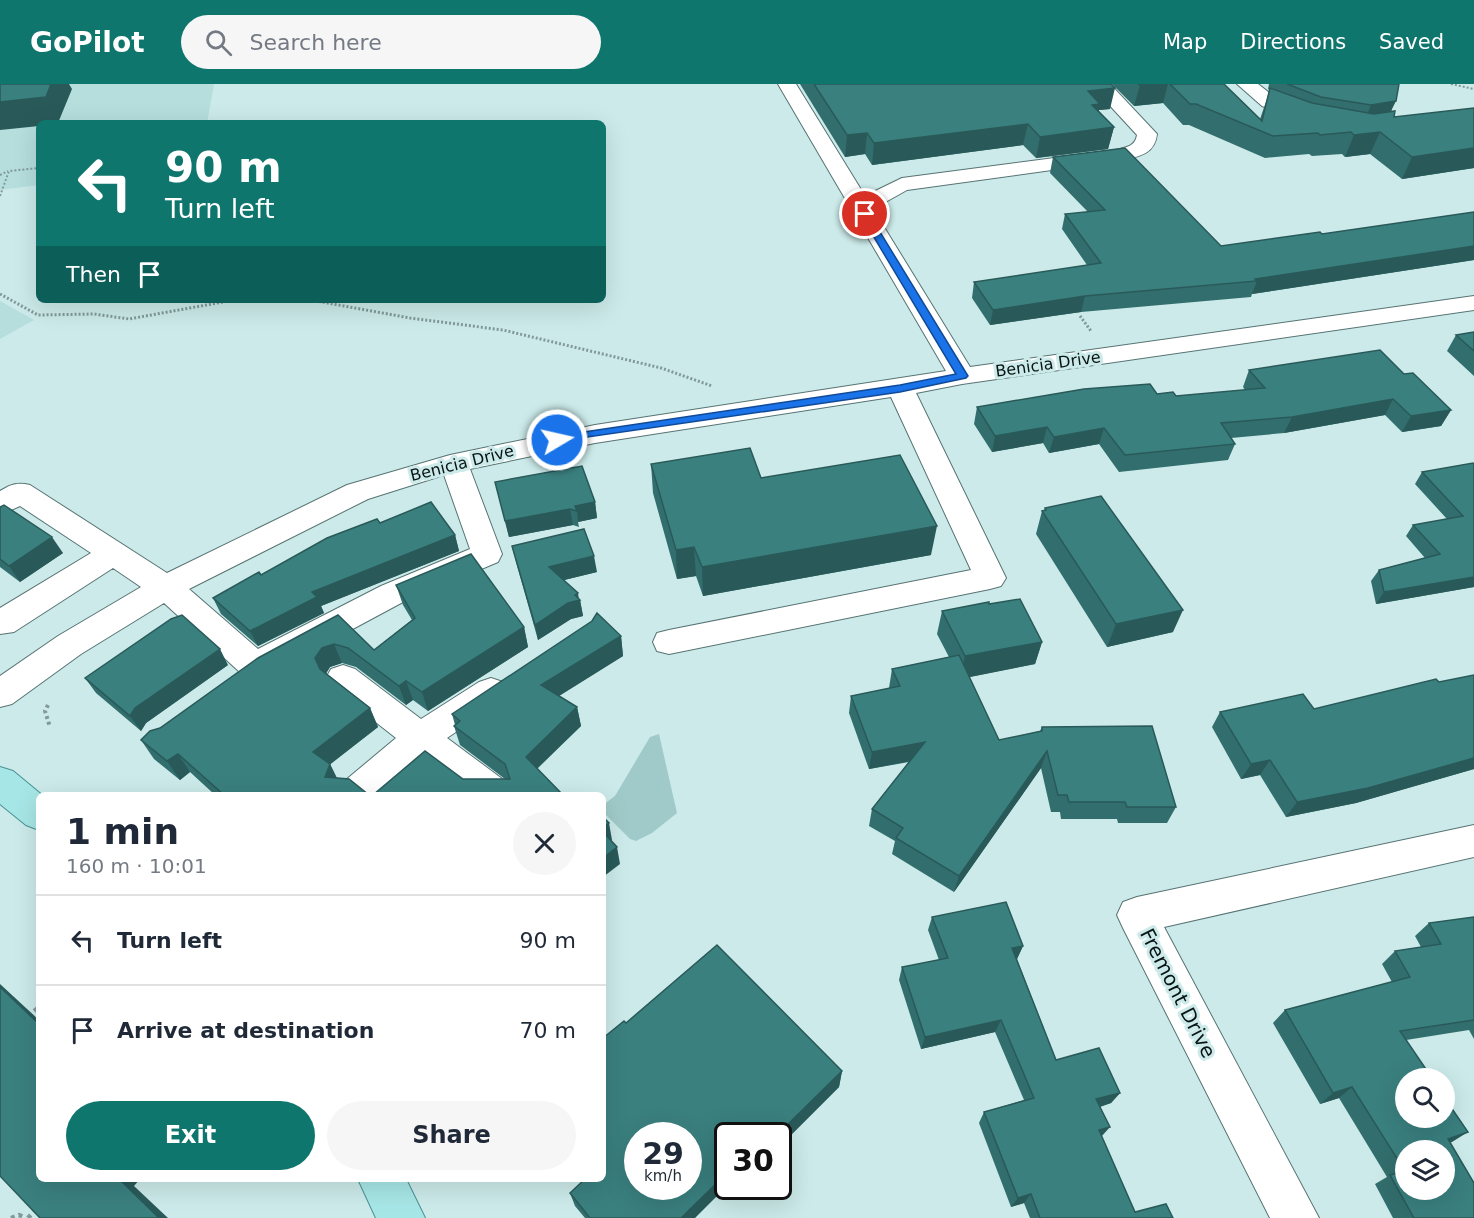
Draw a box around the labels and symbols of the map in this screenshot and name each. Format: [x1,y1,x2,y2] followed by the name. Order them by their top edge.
[839,188,890,239] pin
[994,347,1102,381] street label: Benicia Drive
[525,408,589,472] position arrow
[408,441,516,485] street label: Benicia Drive
[1135,924,1221,1062] street label: Fremont Drive
[714,1122,792,1200] speed limit sign: 30

